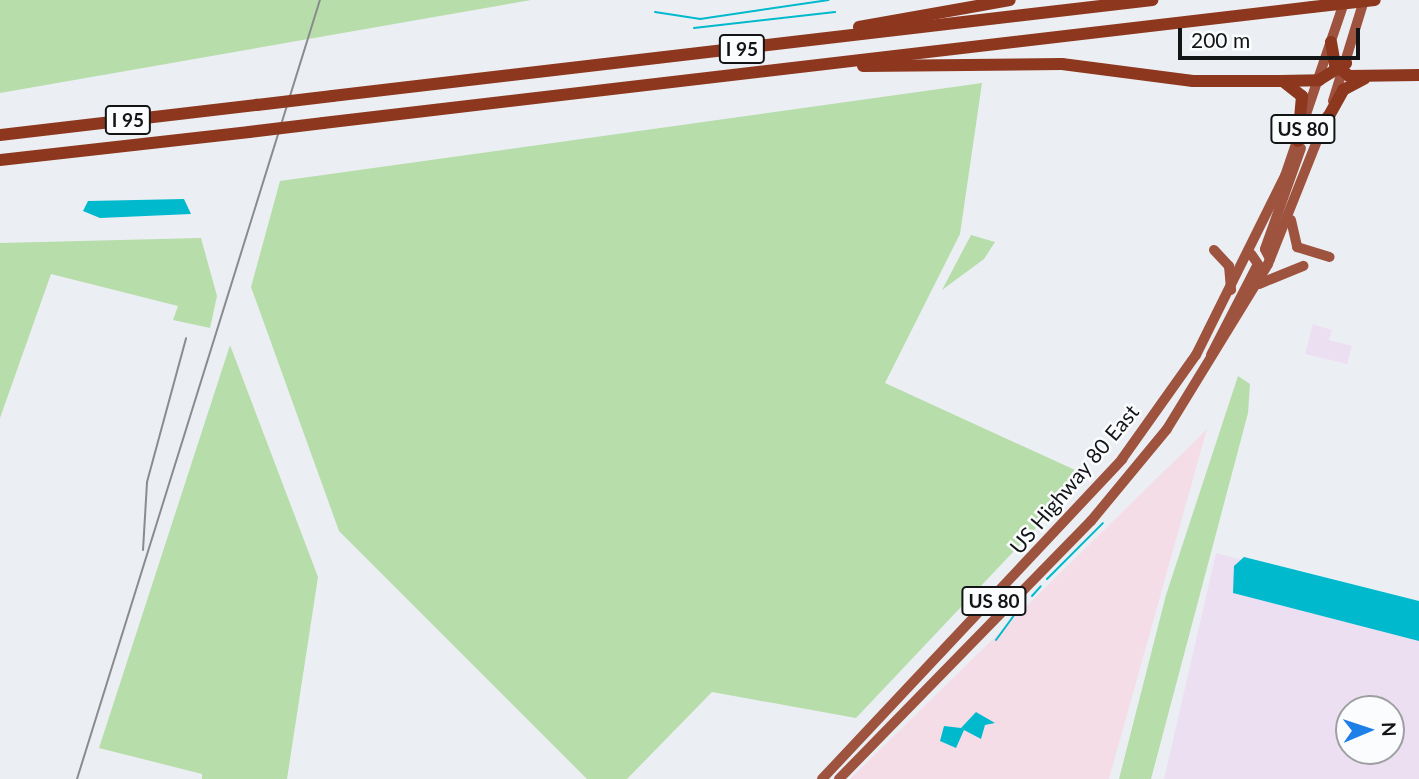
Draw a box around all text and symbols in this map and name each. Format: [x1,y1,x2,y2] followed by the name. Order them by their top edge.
[1181,14,1363,58] scale bar
[1191,27,1250,52] text: 200 m
[718,34,766,64] road number: I 95
[104,104,152,136] road number: I 95
[1270,113,1336,144] road number: US 80
[1004,399,1144,559] street label: US Highway 80 East
[961,586,1027,616] road number: US 80
[1335,695,1405,765] north arrow
[1378,722,1401,737] text: N

